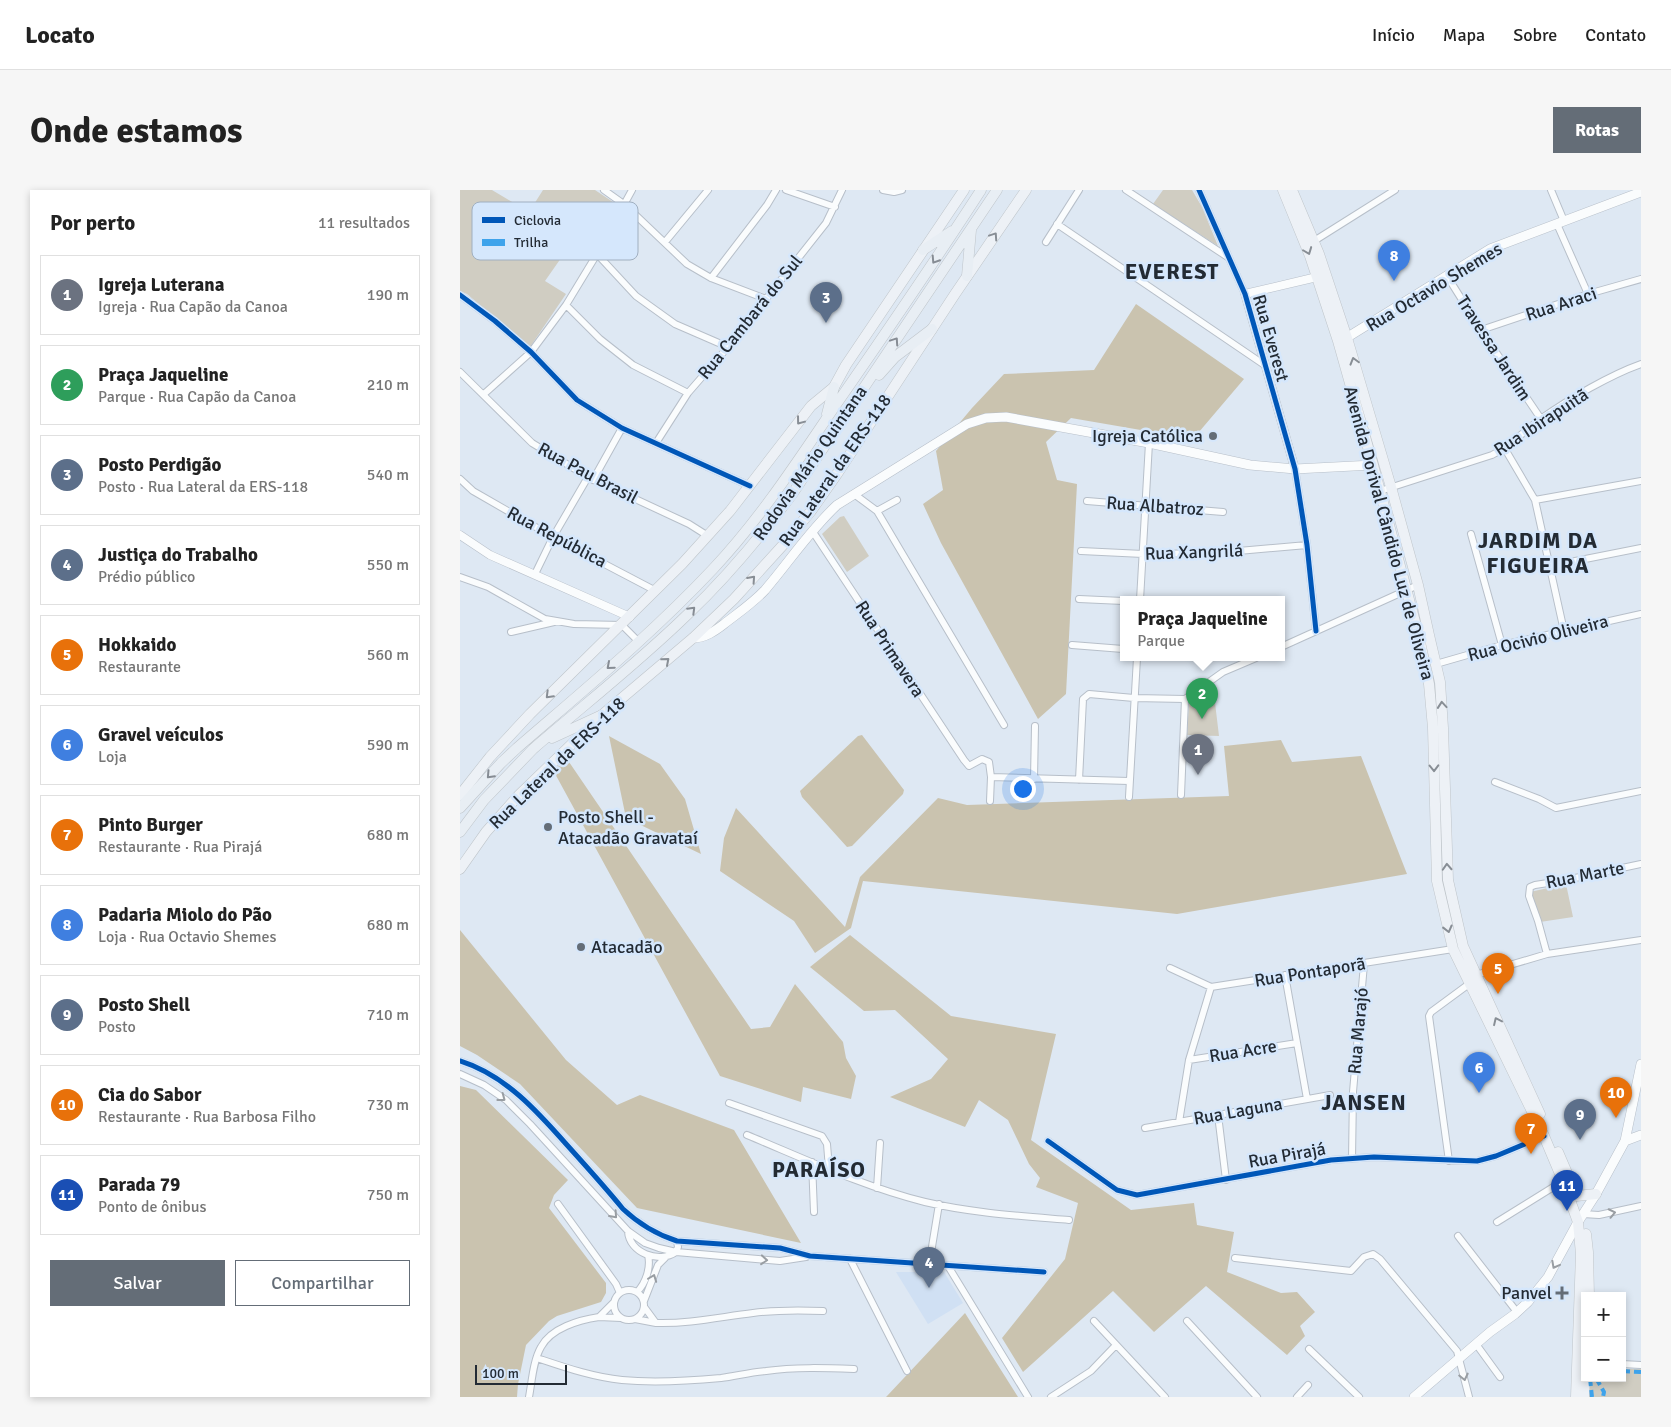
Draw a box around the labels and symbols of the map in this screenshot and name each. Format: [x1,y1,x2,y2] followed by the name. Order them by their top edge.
[472,202,638,260] legend
[514,212,561,229] text: Ciclovia
[988,232,997,242] one-way arrow
[514,234,548,251] text: Trilha
[1362,238,1506,336] street label: Rua Octavio Shemes
[1378,240,1410,281] pin: 8
[1302,246,1312,255] one-way arrow
[693,250,807,384] street label: Rua Cambará do Sul
[932,255,942,264] one-way arrow
[1125,258,1219,285] district label: EVEREST
[810,282,842,323] pin: 3
[1523,282,1599,326] street label: Rua Araci
[1452,291,1536,405] street label: Travessa Jardim
[1248,292,1294,384] street label: Rua Everest
[888,338,898,347] one-way arrow
[1349,358,1359,366] one-way arrow
[748,381,872,545] street label: Rodovia Mário Quintana
[1490,383,1592,461] street label: Rua Ibirapuitã
[1339,384,1439,682] street label: Avenida Dorival Cândido Luz de Oliveira
[774,390,896,550] street label: Rua Lateral da ERS-118
[797,415,805,424] one-way arrow
[1092,425,1203,447] place label: Igreja Católica
[1207,430,1219,442] marker: Igreja Católica
[534,437,642,509] street label: Rua Pau Brasil
[1106,492,1204,520] street label: Rua Albatroz
[503,502,611,572] street label: Rua República
[1478,527,1598,579] district label: JARDIM DA FIGUEIRA
[1144,539,1244,565] street label: Rua Xangrilá
[746,575,755,584] one-way arrow
[851,597,929,701] street label: Rua Primavera
[686,607,695,616] one-way arrow
[1466,610,1610,666] street label: Rua Ocivio Oliveira
[661,658,670,667] one-way arrow
[607,660,616,669] one-way arrow
[1186,678,1218,719] pin: 2
[546,690,555,699] one-way arrow
[484,692,630,834] street label: Rua Lateral da ERS-118
[1436,701,1447,709] one-way arrow
[1182,734,1214,775] pin: 1
[1428,764,1439,772] one-way arrow
[487,769,496,778] one-way arrow
[1010,776,1036,802] your location
[558,806,698,849] place label: Posto Shell - Atacadão Gravataí
[542,821,554,833] marker: Posto Shell - Atacadão Gravataí
[1544,857,1626,893] street label: Rua Marte
[1442,863,1453,871] one-way arrow
[1442,925,1453,934] one-way arrow
[591,936,663,958] place label: Atacadão
[575,941,587,953] marker: Atacadão
[1253,952,1367,992] street label: Rua Pontaporã
[1482,953,1514,994] pin: 5
[1343,987,1373,1075] street label: Rua Marajó
[1493,1017,1504,1026] one-way arrow
[1208,1035,1278,1067] street label: Rua Acre
[1463,1052,1495,1093] pin: 6
[1600,1077,1632,1118] pin: 10
[1321,1089,1407,1116] district label: JANSEN
[496,1092,506,1101] one-way arrow
[1192,1092,1284,1130] street label: Rua Laguna
[1564,1099,1596,1140] pin: 9
[1515,1113,1547,1154] pin: 7
[1247,1137,1327,1173] street label: Rua Pirajá
[772,1156,866,1183] district label: PARAÍSO
[1551,1170,1583,1211] pin: 11
[1608,1208,1616,1219] one-way arrow
[608,1210,617,1219] one-way arrow
[913,1247,945,1288] pin: 4
[760,1254,768,1265] one-way arrow
[1551,1259,1561,1268] one-way arrow
[648,1275,658,1283] one-way arrow
[1501,1282,1552,1304] place label: Panvel
[1556,1287,1568,1299] marker: Panvel
[475,1362,568,1385] scale bar
[1458,1373,1469,1382] one-way arrow

